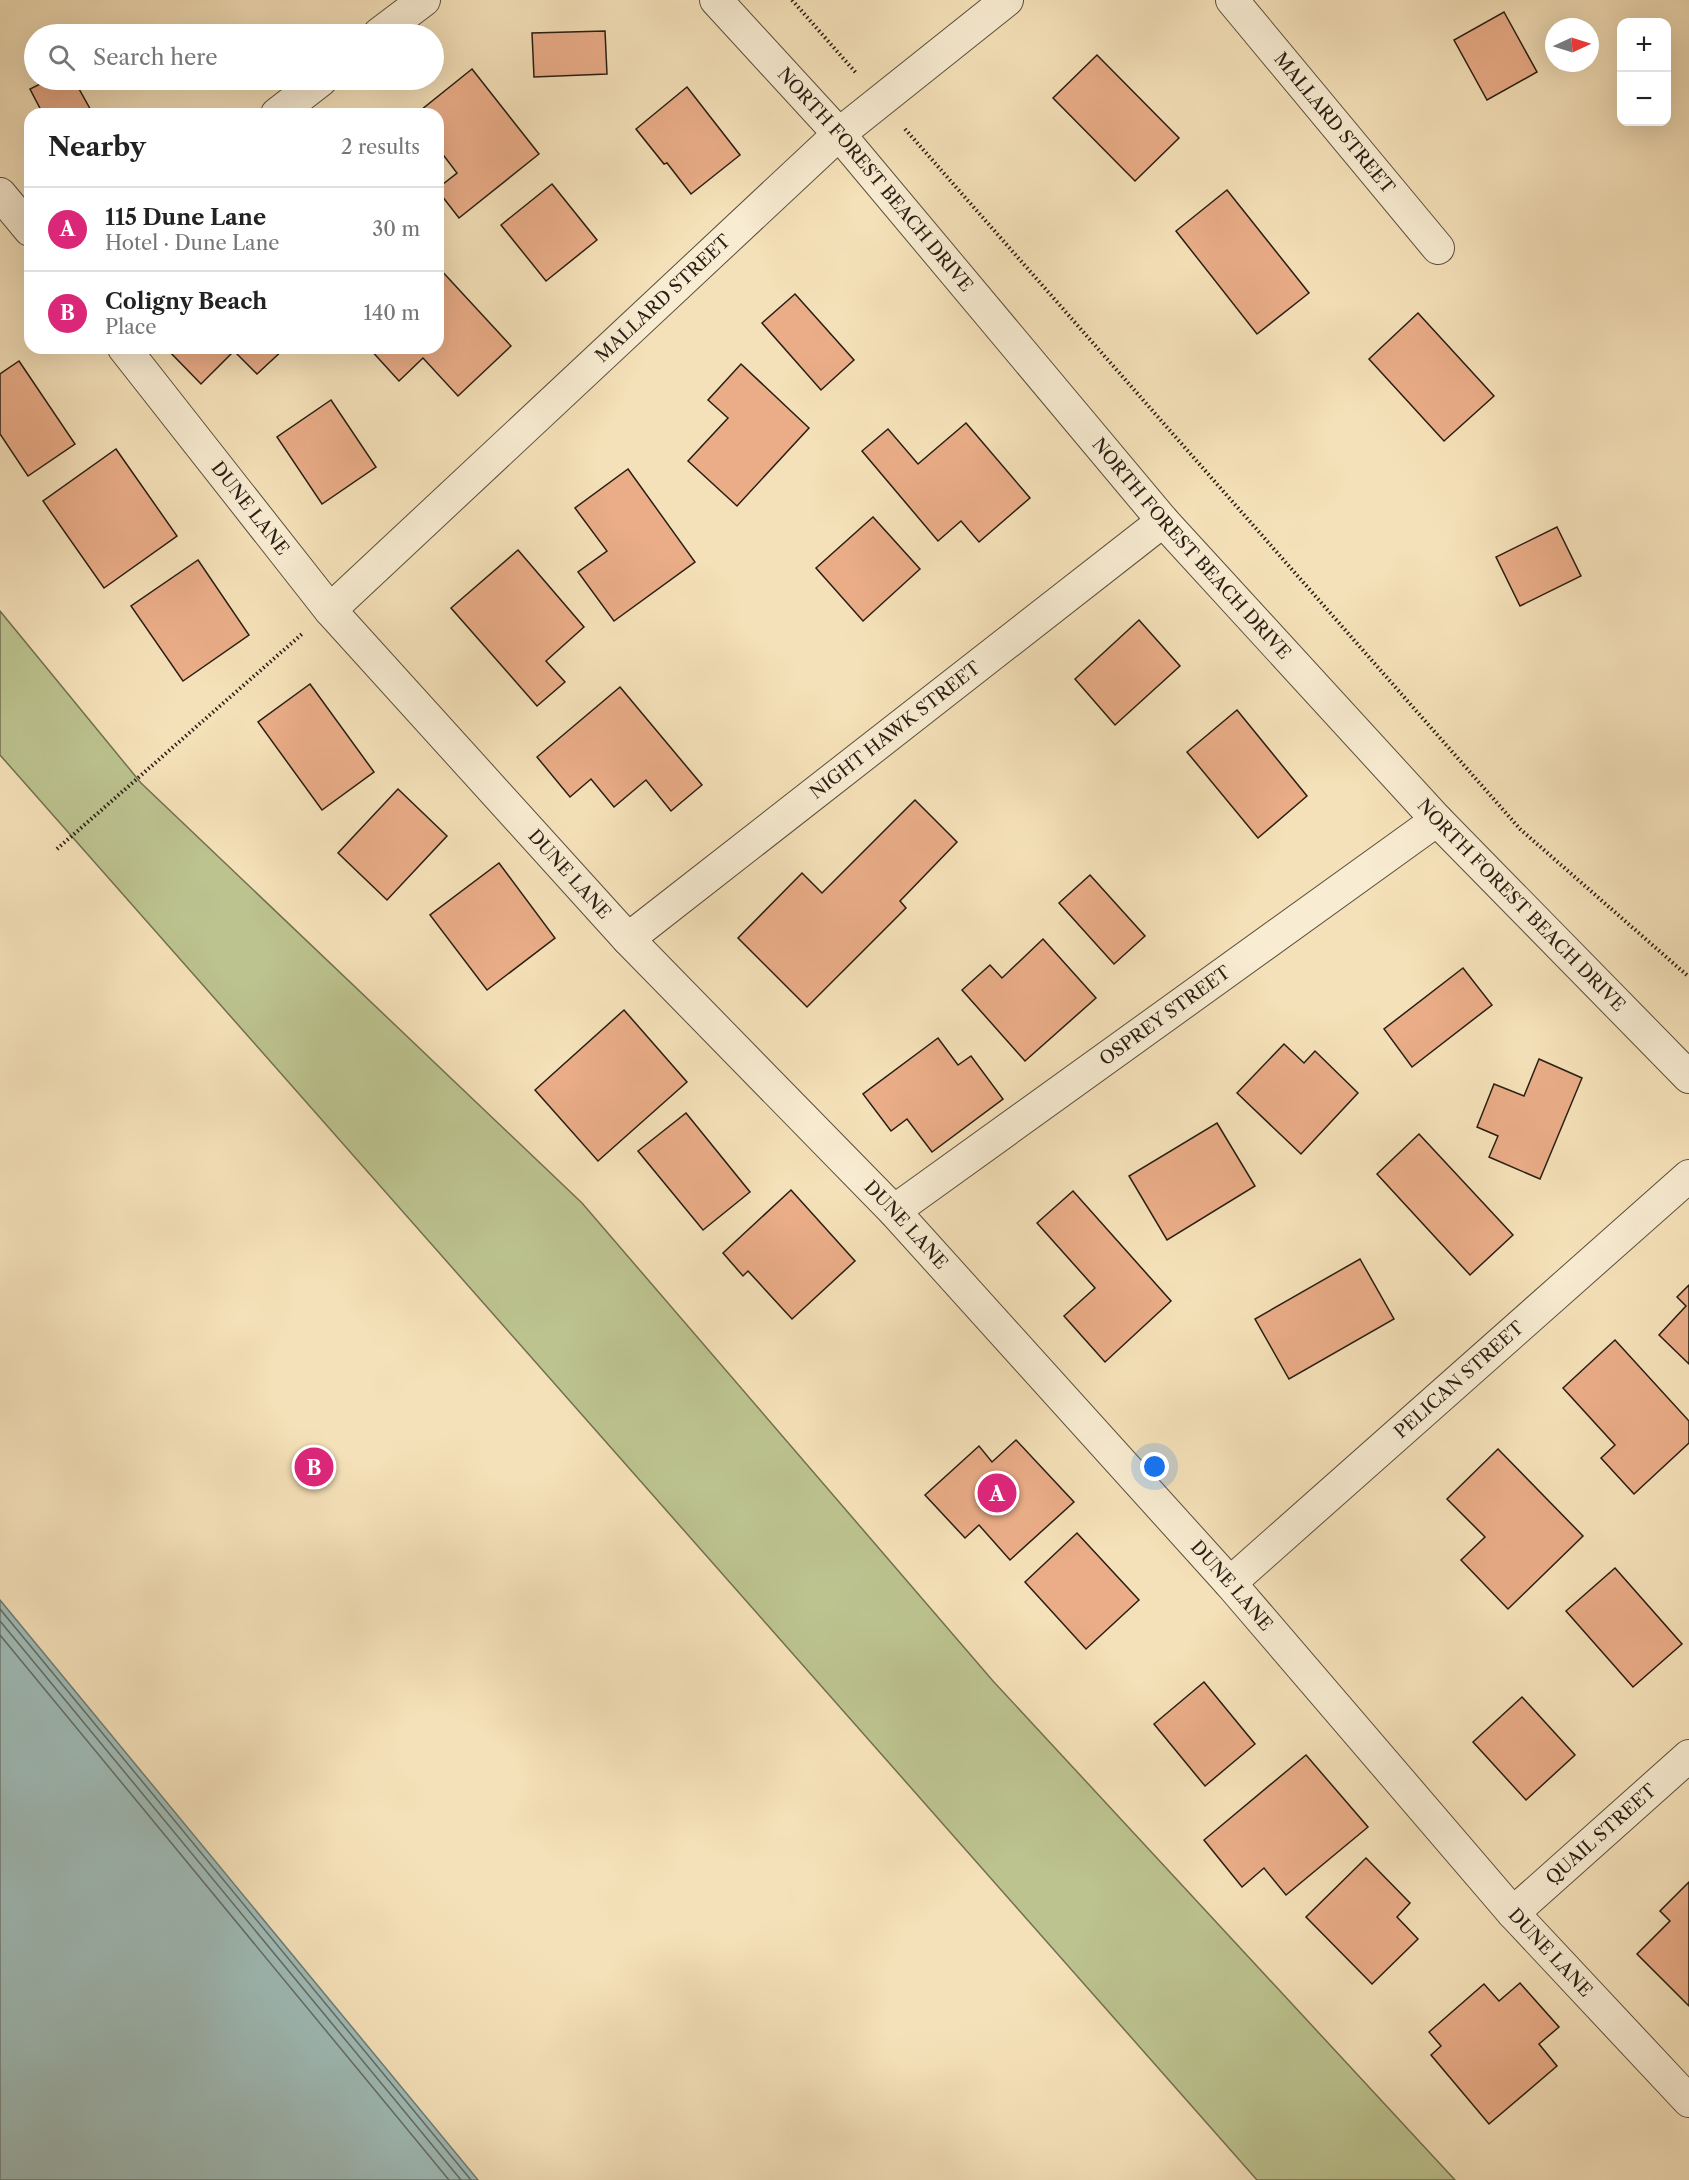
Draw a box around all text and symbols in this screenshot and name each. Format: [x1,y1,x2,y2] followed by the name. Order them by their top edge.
[1545,18,1599,72] north arrow
[1617,18,1671,126] map controls
[1617,18,1671,72] button: +
[24,24,444,90] search box
[45,41,78,74] icon: search
[93,44,218,71] text: Search here
[1269,48,1400,199] street label: MALLARD STREET
[773,63,977,296] street label: NORTH FOREST BEACH DRIVE
[1617,72,1671,126] button: −
[48,131,146,163] text: Nearby
[341,135,420,159] text: 2 results
[105,204,266,231] text: 115 Dune Lane
[60,217,75,241] text: A
[372,217,420,241] text: 30 m
[591,230,736,367] street label: MALLARD STREET
[105,231,279,255] text: Hotel · Dune Lane
[105,288,267,315] text: Coligny Beach
[60,301,75,325] text: B
[363,301,420,325] text: 140 m
[105,315,156,339] text: Place
[1087,434,1295,664] street label: NORTH FOREST BEACH DRIVE
[207,457,294,560] street label: DUNE LANE
[805,657,985,804] street label: NIGHT HAWK STREET
[1412,795,1630,1016] street label: NORTH FOREST BEACH DRIVE
[523,825,616,924] street label: DUNE LANE
[1095,961,1235,1070] street label: OSPREY STREET
[860,1176,952,1274] street label: DUNE LANE
[1390,1317,1528,1443] street label: PELICAN STREET
[294,1444,334,1490] pin: B
[1140,1452,1169,1481] your location
[978,1470,1016,1516] pin: A
[1186,1536,1277,1635] street label: DUNE LANE
[1541,1779,1661,1889] street label: QUAIL STREET
[1504,1904,1597,2001] street label: DUNE LANE

